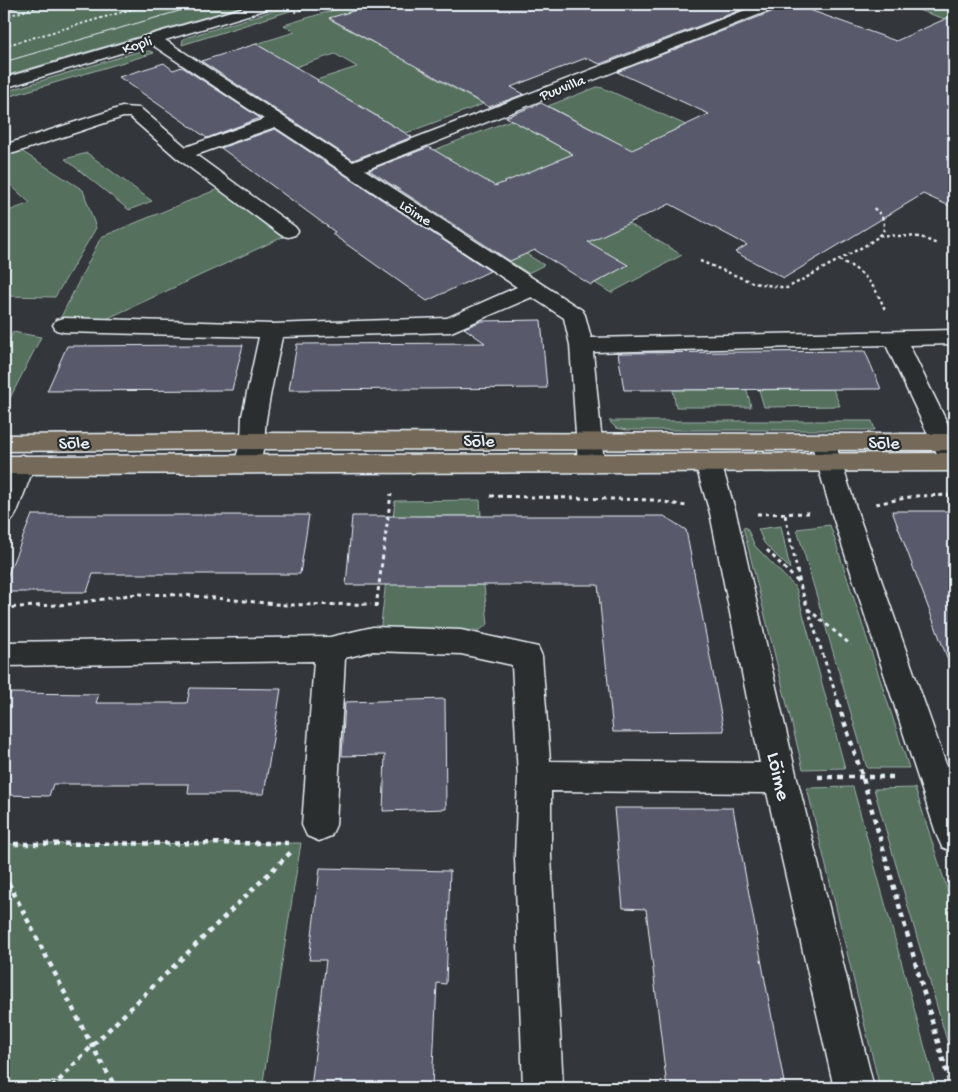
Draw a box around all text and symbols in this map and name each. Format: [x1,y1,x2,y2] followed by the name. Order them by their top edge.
[121,33,155,59] street label: Kopli
[537,72,589,106] street label: Puuvilla
[395,197,435,231] street label: Lõime
[464,432,495,453] street label: Sõle
[58,434,90,455] street label: Sõle
[869,434,900,455] street label: Sõle
[759,750,795,805] street label: Lõime

